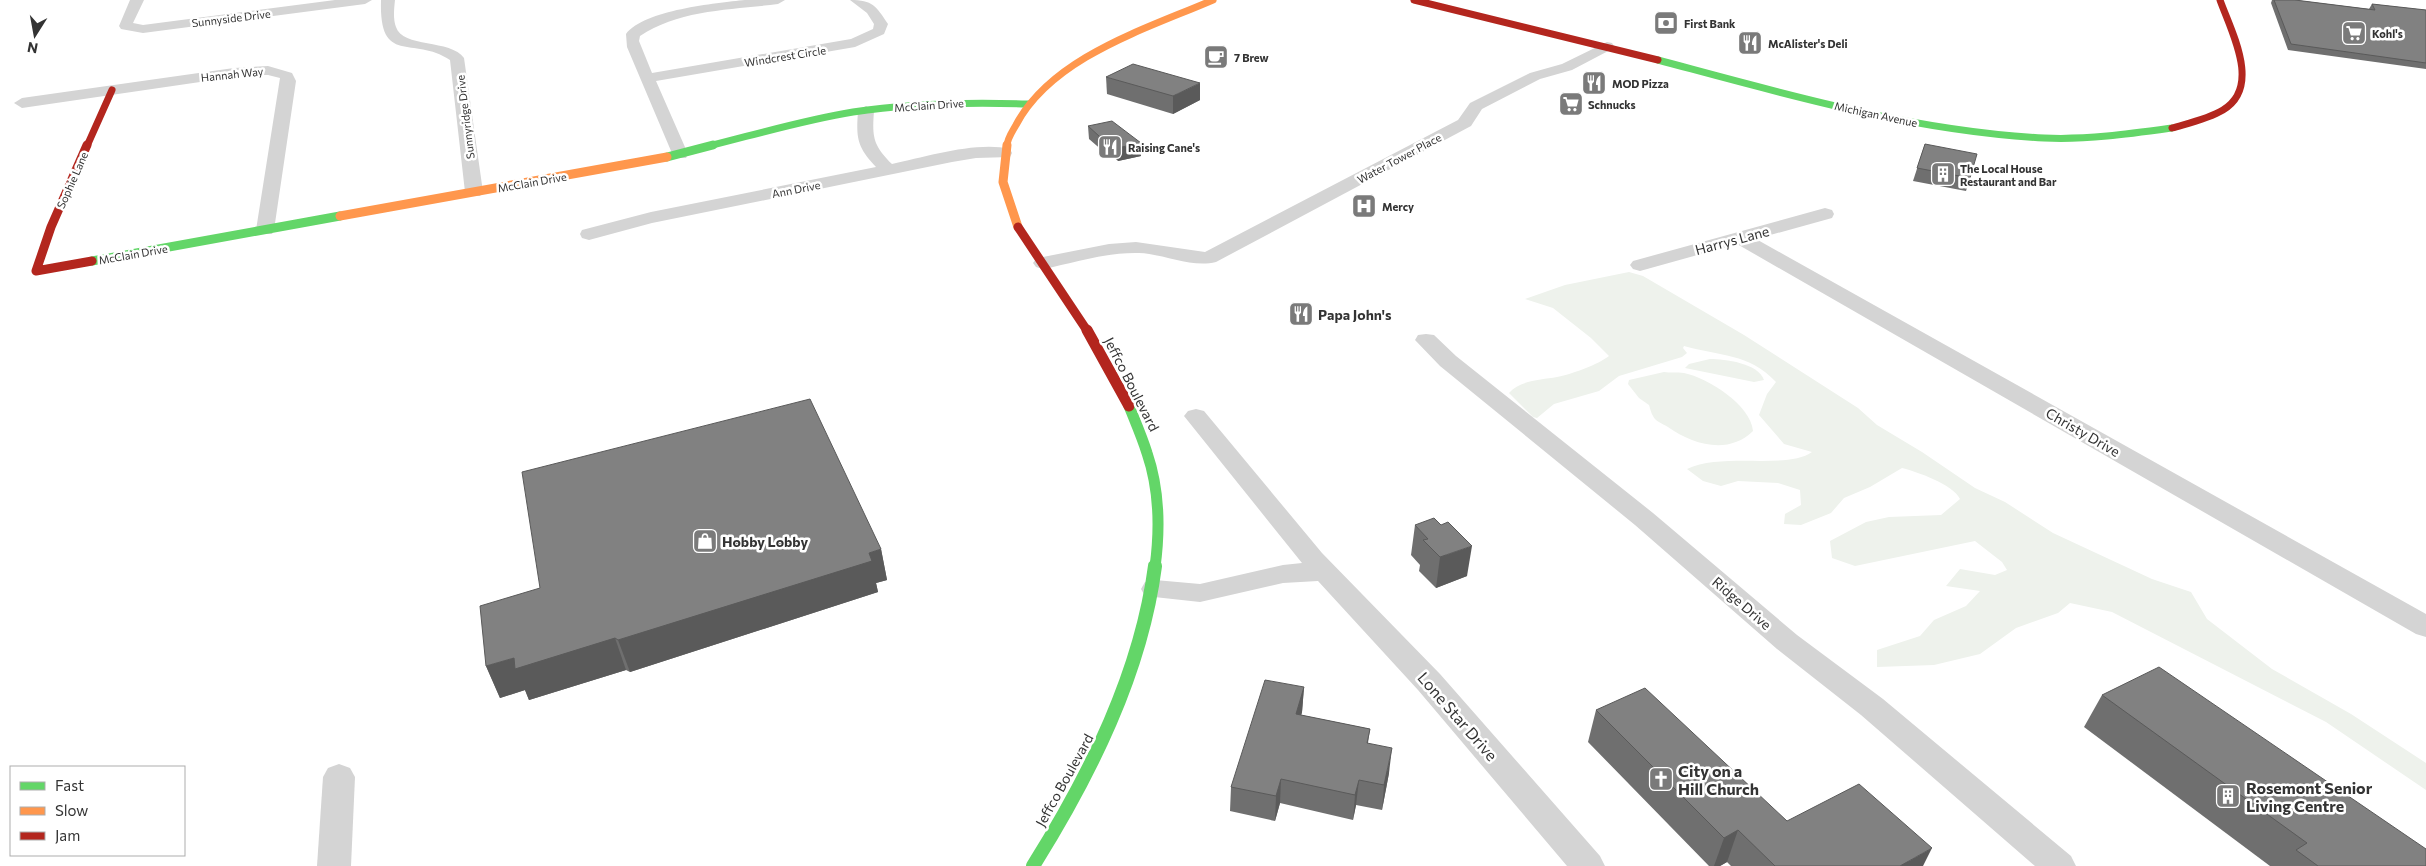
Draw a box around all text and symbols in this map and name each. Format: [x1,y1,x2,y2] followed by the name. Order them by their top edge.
[191,7,271,29] street label: Sunnyside Drive
[10,10,60,60] north arrow
[1653,10,1679,36] bank icon: First Bank
[1684,17,1736,30] place label: First Bank
[2341,20,2367,46] supermarket icon: Kohl's
[2372,27,2403,40] place label: Kohl's
[1737,30,1763,56] restaurant icon: McAlister's Deli
[1768,37,1847,50] place label: McAlister's Deli
[26,39,39,58] text: N
[743,43,827,69] street label: Windcrest Circle
[1203,44,1229,70] cafe icon: 7 Brew
[1234,51,1269,64] place label: 7 Brew
[200,64,264,84] street label: Hannah Way
[1581,70,1607,96] restaurant icon: MOD Pizza
[453,74,477,160] street label: Sunnyridge Drive
[1612,77,1669,90] place label: MOD Pizza
[1558,91,1584,117] supermarket icon: Schnucks
[894,96,964,114] street label: McClain Drive
[1588,98,1636,111] place label: Schnucks
[1833,99,1919,129] street label: Michigan Avenue
[1355,130,1443,186] street label: Water Tower Place
[1097,134,1123,160] restaurant icon: Raising Cane's
[1128,141,1200,154] place label: Raising Cane's
[54,149,90,210] street label: Sophie Lane
[1930,161,1956,187] building icon: The Local House Restaurant and Bar
[1960,162,2057,188] place label: The Local House Restaurant and Bar
[496,170,568,194] street label: McClain Drive
[771,178,821,200] street label: Ann Drive
[1351,193,1377,219] hospital icon: Mercy
[1382,200,1414,213] place label: Mercy
[1693,222,1771,258] street label: Harrys Lane
[97,242,169,266] street label: McClain Drive
[1288,301,1314,327] restaurant icon: Papa John's
[1318,306,1392,323] place label: Papa John's
[1101,334,1163,434] street label: Jeffco Boulevard
[2043,404,2123,460] street label: Christy Drive
[692,528,718,554] shop icon: Hobby Lobby
[722,533,808,550] place label: Hobby Lobby
[1709,573,1775,633] street label: Ridge Drive
[1414,668,1502,764] street label: Lone Star Drive
[1031,731,1097,829] street label: Jeffco Boulevard
[1678,761,1759,798] place label: City on a Hill Church
[10,766,185,856] legend
[1648,766,1674,792] church icon: City on a Hill Church
[55,776,84,794] text: Fast
[2246,778,2373,815] place label: Rosemont Senior Living Centre
[2215,783,2241,809] building icon: Rosemont Senior Living Centre
[55,801,88,819] text: Slow
[55,826,80,844] text: Jam

